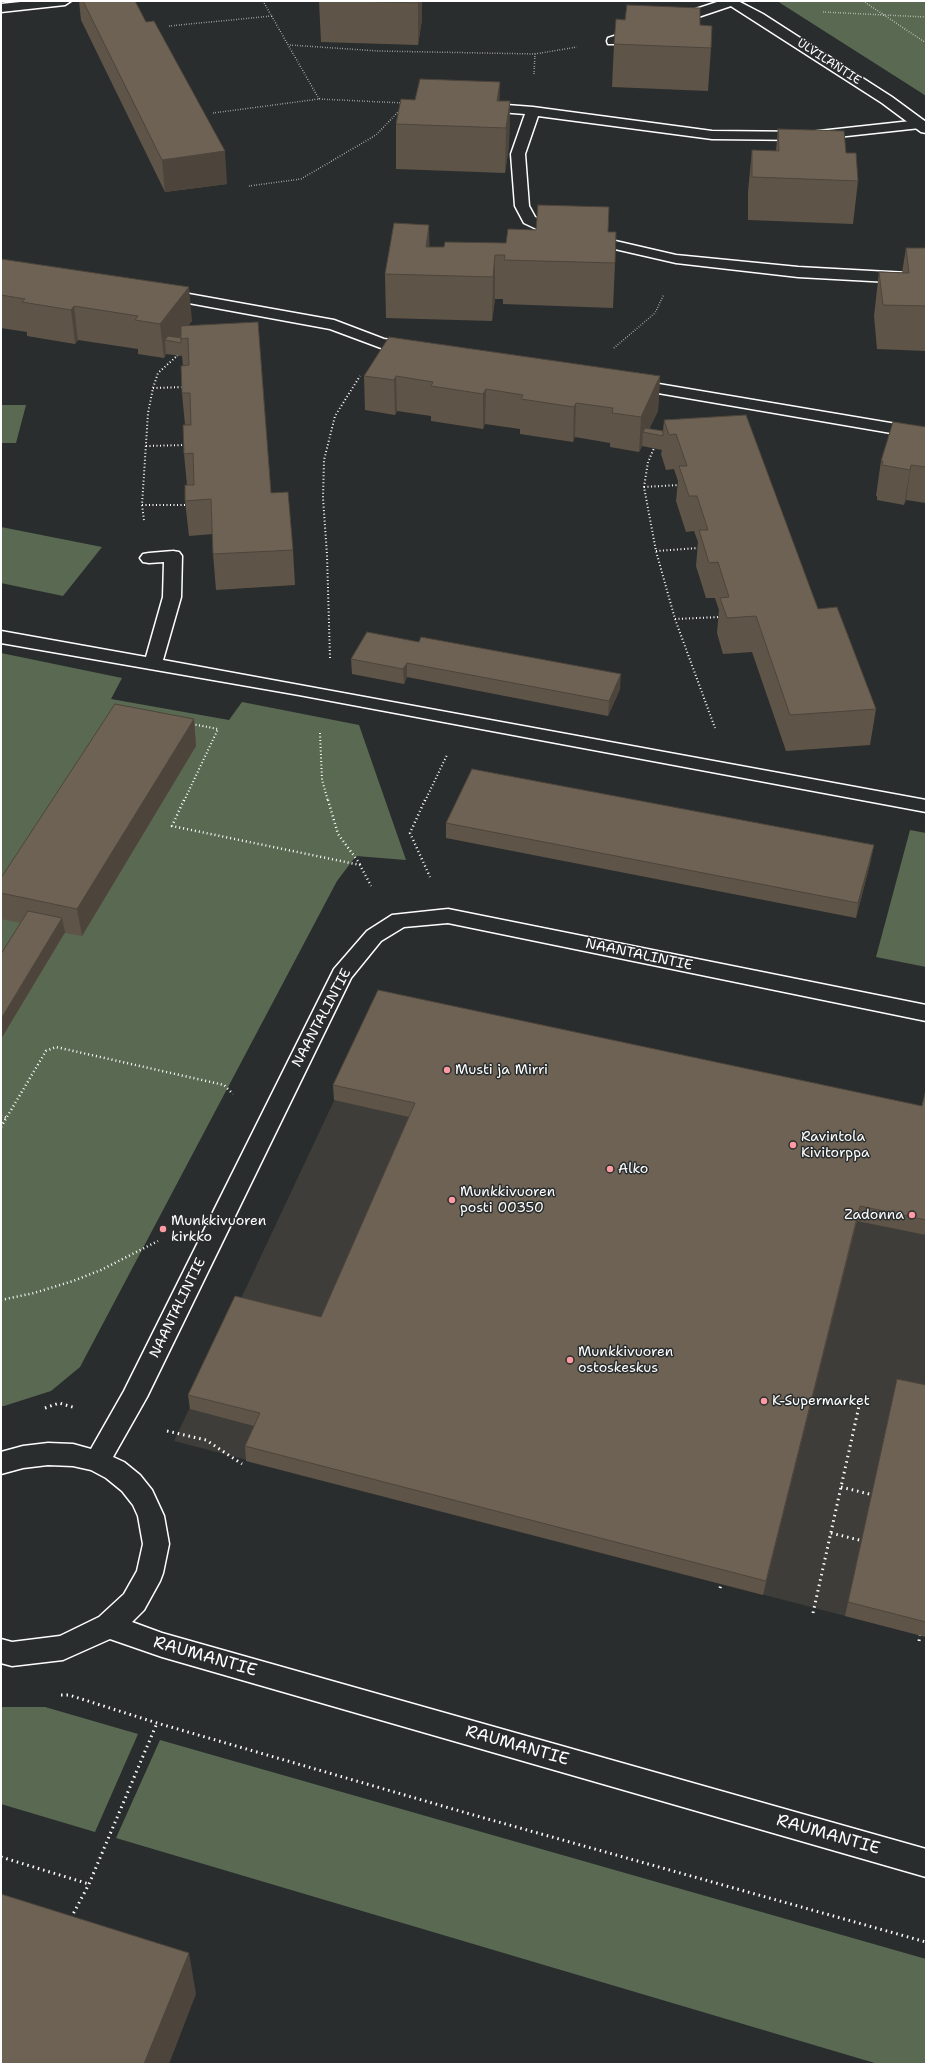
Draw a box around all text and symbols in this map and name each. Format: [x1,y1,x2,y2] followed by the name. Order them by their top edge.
[794,36,864,88] street label: ULVILANTIE
[584,935,694,975] street label: NAANTALINTIE
[289,966,355,1070] street label: NAANTALINTIE
[455,1062,548,1078] place label: Musti ja Mirri
[442,1065,452,1075] marker: Musti ja Mirri
[801,1129,870,1162] place label: Ravintola Kivitorppa
[788,1140,798,1150] marker: Ravintola Kivitorppa
[618,1161,648,1177] place label: Alko
[605,1164,615,1174] marker: Alko
[460,1184,555,1216] place label: Munkkivuoren posti 00350
[447,1195,457,1205] marker: Munkkivuoren posti 00350
[844,1207,904,1223] place label: Zadonna
[907,1210,917,1220] marker: Zadonna
[171,1213,266,1246] place label: Munkkivuoren kirkko
[158,1224,168,1234] marker: Munkkivuoren kirkko
[147,1255,209,1361] street label: NAANTALINTIE
[578,1344,673,1376] place label: Munkkivuoren ostoskeskus
[565,1355,575,1365] marker: Munkkivuoren ostoskeskus
[772,1393,870,1409] place label: K-Supermarket
[759,1396,769,1406] marker: K-Supermarket
[151,1632,259,1682] street label: RAUMANTIE
[463,1721,571,1771] street label: RAUMANTIE
[774,1810,882,1860] street label: RAUMANTIE

